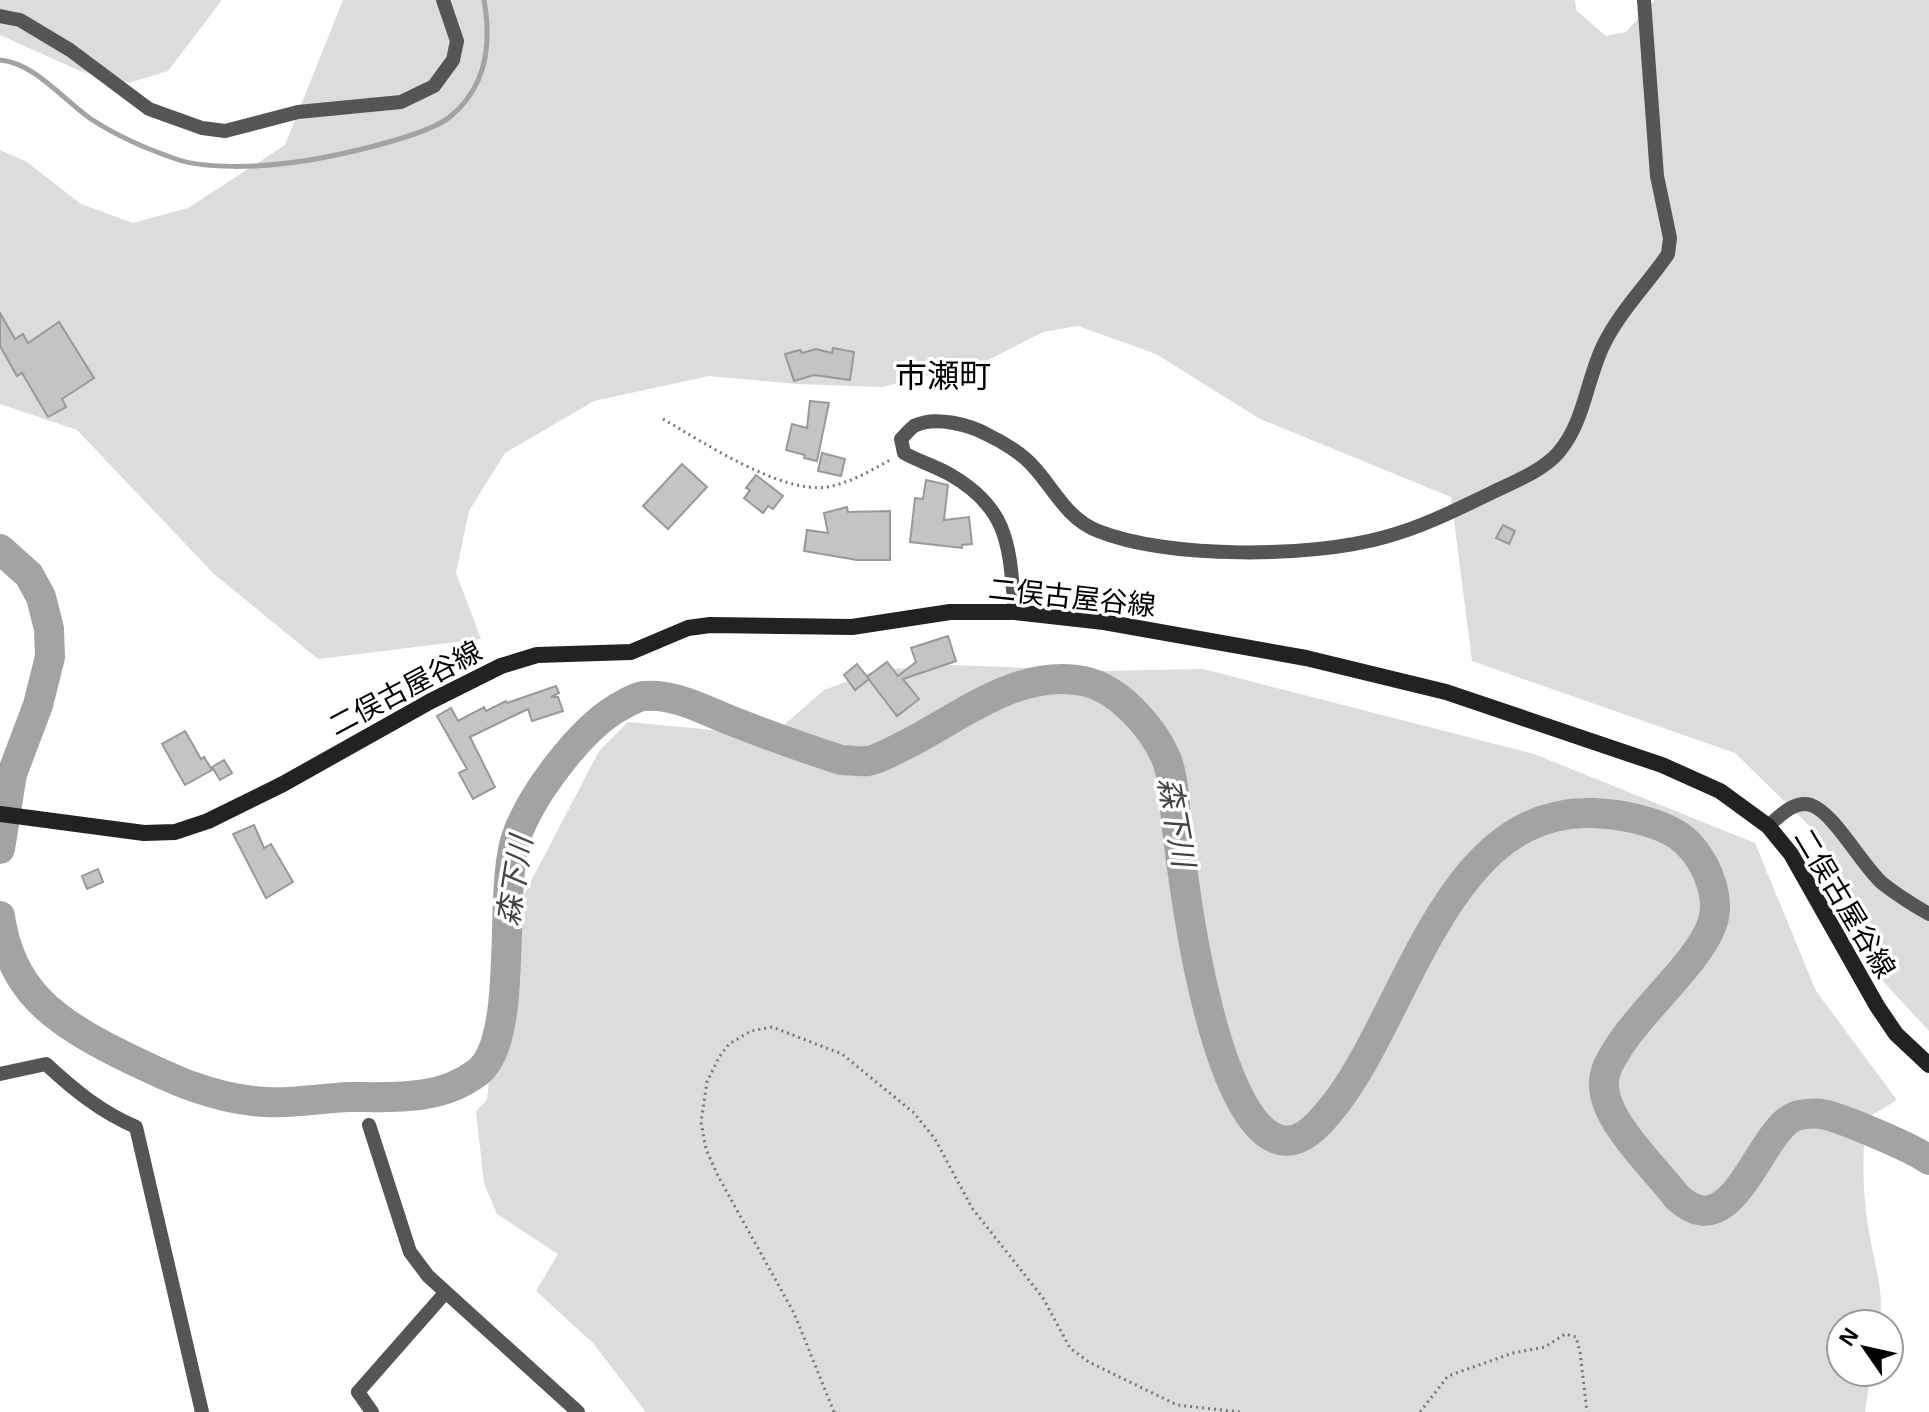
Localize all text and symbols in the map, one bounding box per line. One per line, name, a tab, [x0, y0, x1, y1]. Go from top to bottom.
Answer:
district label: 市瀬町	[895, 358, 991, 394]
street label: 二俣古屋谷線	[987, 573, 1157, 622]
street label: 二俣古屋谷線	[324, 635, 487, 742]
water label: 森下川	[1152, 775, 1201, 872]
street label: 二俣古屋谷線	[1788, 823, 1901, 983]
water label: 森下川	[491, 831, 538, 928]
north arrow	[1825, 1308, 1905, 1388]
text: N	[1834, 1324, 1864, 1351]

